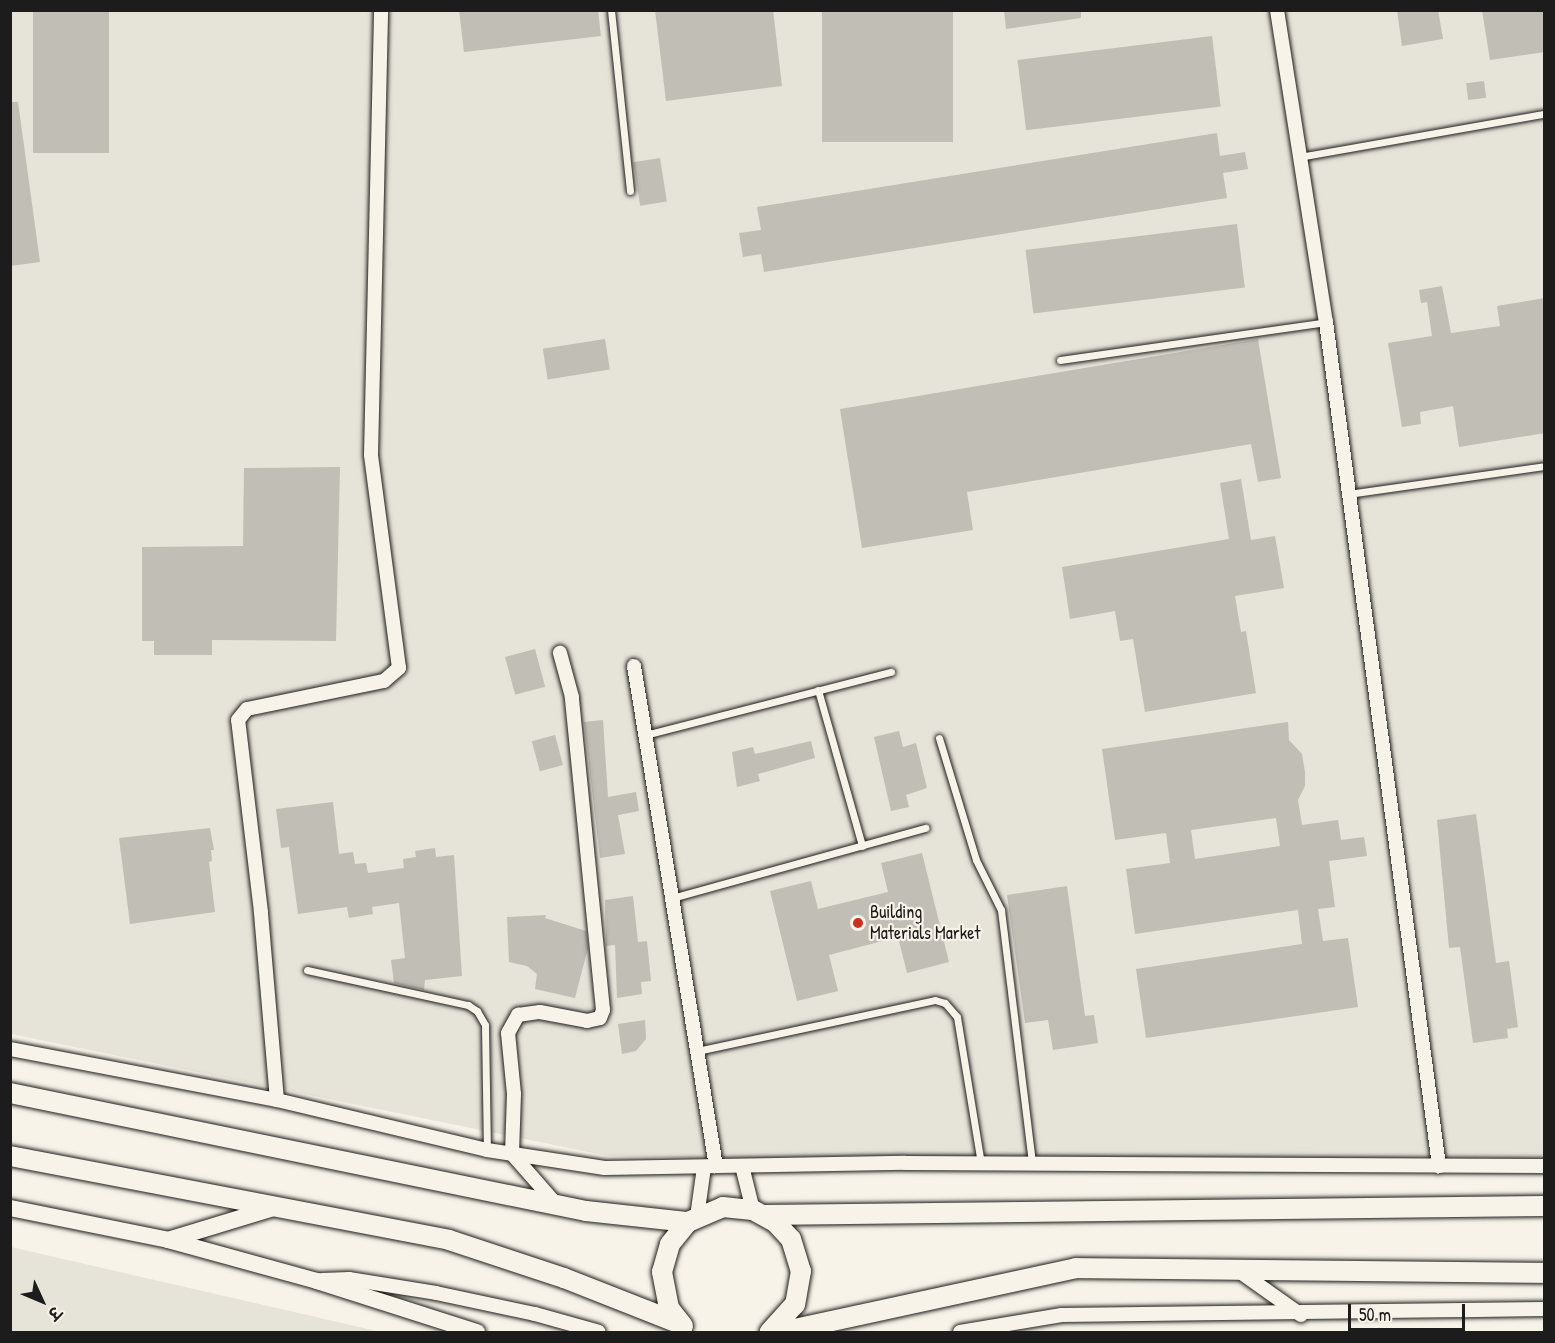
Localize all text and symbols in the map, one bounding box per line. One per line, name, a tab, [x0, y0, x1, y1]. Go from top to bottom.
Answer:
place label: Building Materials Market	[870, 902, 981, 944]
marker: Building Materials Market	[851, 916, 865, 930]
north arrow	[12, 1271, 72, 1331]
scale bar	[1351, 1292, 1468, 1330]
text: उ	[43, 1302, 67, 1325]
text: 50 m	[1359, 1302, 1391, 1327]

